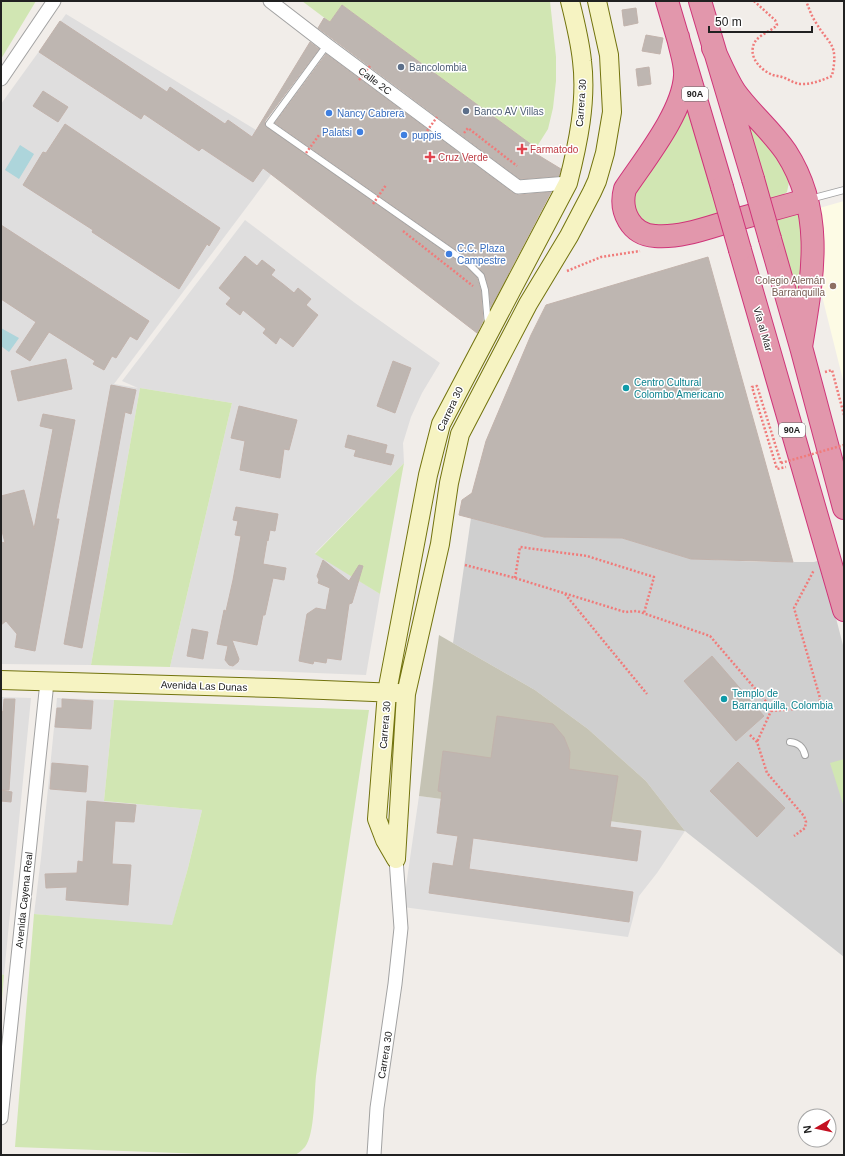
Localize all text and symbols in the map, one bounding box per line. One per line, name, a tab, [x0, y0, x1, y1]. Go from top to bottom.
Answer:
scale bar	[709, 8, 812, 34]
text: 50 m	[715, 15, 742, 29]
marker: Bancolombia	[396, 62, 406, 72]
place label: Bancolombia	[409, 62, 467, 73]
street label: Calle 2C	[356, 65, 394, 97]
street label: Carrera 30	[574, 78, 588, 127]
road number: 90A	[682, 87, 708, 101]
marker: Banco AV Villas	[461, 106, 471, 116]
place label: Banco AV Villas	[474, 106, 544, 117]
marker: Nancy Cabrera	[324, 108, 334, 118]
place label: Nancy Cabrera	[337, 108, 405, 119]
place label: Palatsi	[322, 127, 352, 138]
marker: Palatsi	[355, 127, 365, 137]
marker: puppis	[399, 130, 409, 140]
place label: puppis	[412, 130, 441, 141]
marker: Farmatodo	[517, 144, 527, 154]
place label: Farmatodo	[530, 144, 579, 155]
marker: Cruz Verde	[425, 152, 435, 162]
place label: Cruz Verde	[438, 152, 488, 163]
place label: C.C. Plaza Campestre	[457, 243, 506, 266]
marker: C.C. Plaza Campestre	[444, 249, 454, 259]
place label: Colegio Alemán Barranquilla	[755, 275, 825, 298]
marker: Colegio Alemán Barranquilla	[828, 281, 838, 291]
street label: Vía al Mar	[751, 306, 775, 353]
place label: Centro Cultural Colombo Americano	[634, 377, 724, 400]
marker: Centro Cultural Colombo Americano	[621, 383, 631, 393]
street label: Carrera 30	[435, 385, 465, 433]
road number: 90A	[779, 423, 805, 437]
street label: Avenida Las Dunas	[161, 679, 247, 693]
place label: Templo de Barranquilla, Colombia	[732, 688, 834, 711]
marker: Templo de Barranquilla, Colombia	[719, 694, 729, 704]
street label: Carrera 30	[377, 700, 393, 749]
street label: Avenida Cayena Real	[13, 851, 35, 949]
street label: Carrera 30	[376, 1030, 394, 1079]
north arrow	[797, 1108, 837, 1148]
text: N	[801, 1125, 814, 1134]

